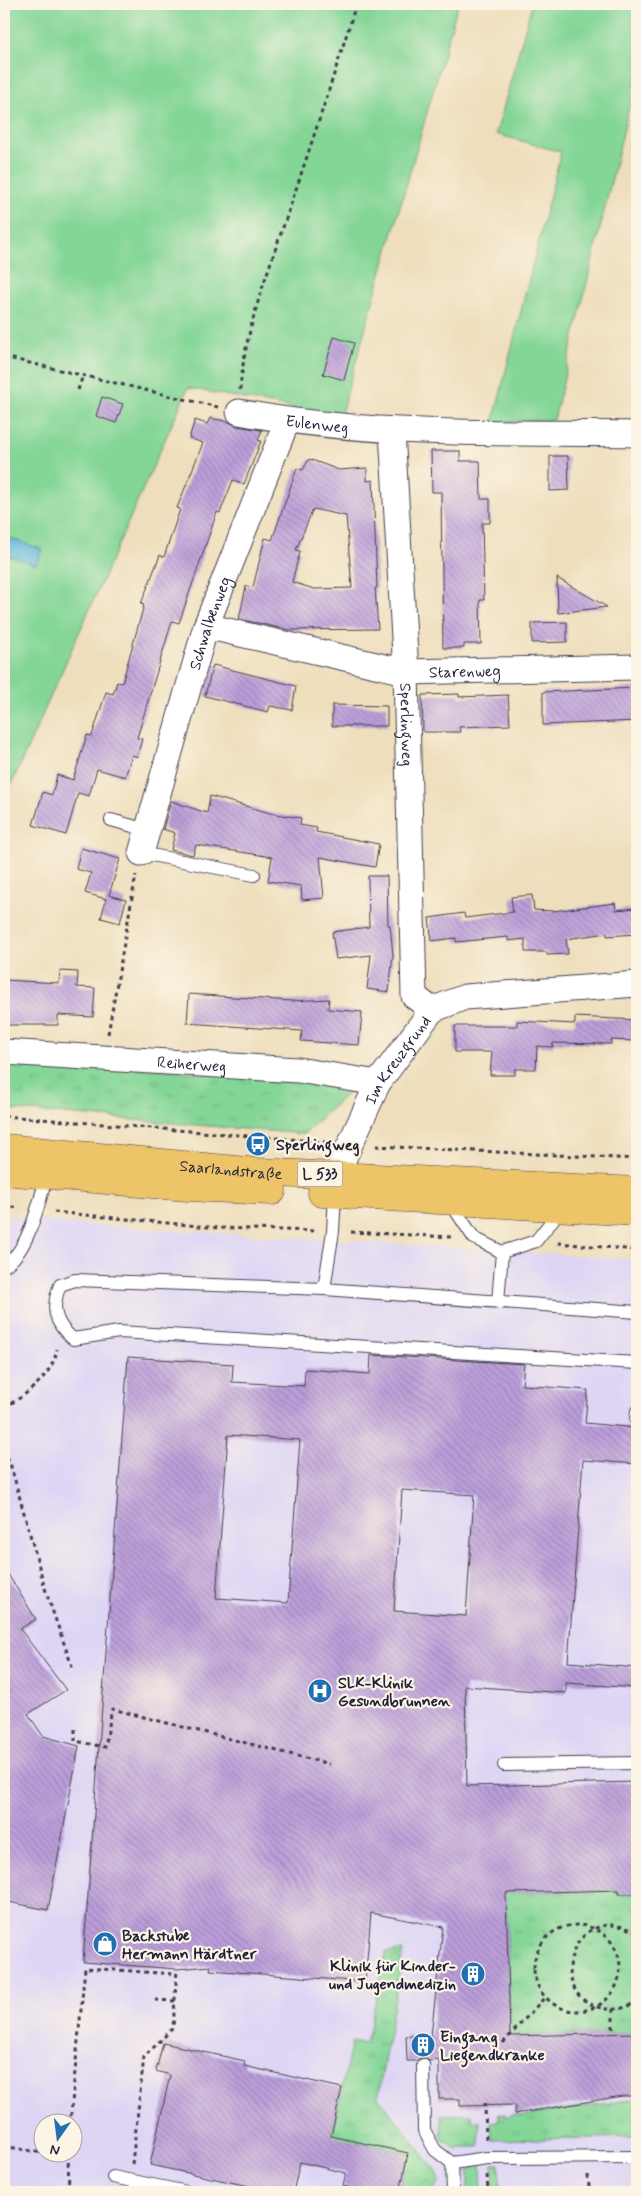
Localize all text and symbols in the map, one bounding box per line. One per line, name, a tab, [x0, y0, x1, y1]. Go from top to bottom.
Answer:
street label: Eulenweg	[284, 411, 349, 439]
street label: Schwalbenweg	[185, 574, 238, 673]
street label: Starenweg	[429, 661, 501, 684]
street label: Sperlingweg	[394, 683, 417, 767]
street label: Im Kreuzgrund	[361, 1012, 436, 1108]
street label: Reiherweg	[156, 1052, 227, 1078]
bus stop icon: Sperlingweg	[245, 1131, 271, 1157]
place label: Sperlingweg	[276, 1135, 360, 1158]
street label: Saarlandstraße	[179, 1156, 283, 1185]
road number: L 533	[298, 1162, 342, 1186]
place label: SLK-Klinik Gesundbrunnen	[338, 1673, 451, 1712]
hospital icon: SLK-Klinik Gesundbrunnen	[307, 1678, 333, 1704]
place label: Backstube Hermann Härdtner	[122, 1926, 257, 1965]
shop icon: Backstube Hermann Härdtner	[92, 1931, 118, 1957]
place label: Klinik für Kinder- und Jugendmedizin	[329, 1956, 456, 1996]
building icon: Klinik für Kinder- und Jugendmedizin	[460, 1961, 486, 1987]
place label: Eingang Liegendkranke	[440, 2027, 545, 2068]
building icon: Eingang Liegendkranke	[410, 2032, 436, 2058]
north arrow	[32, 2114, 82, 2164]
text: N	[48, 2140, 62, 2160]

